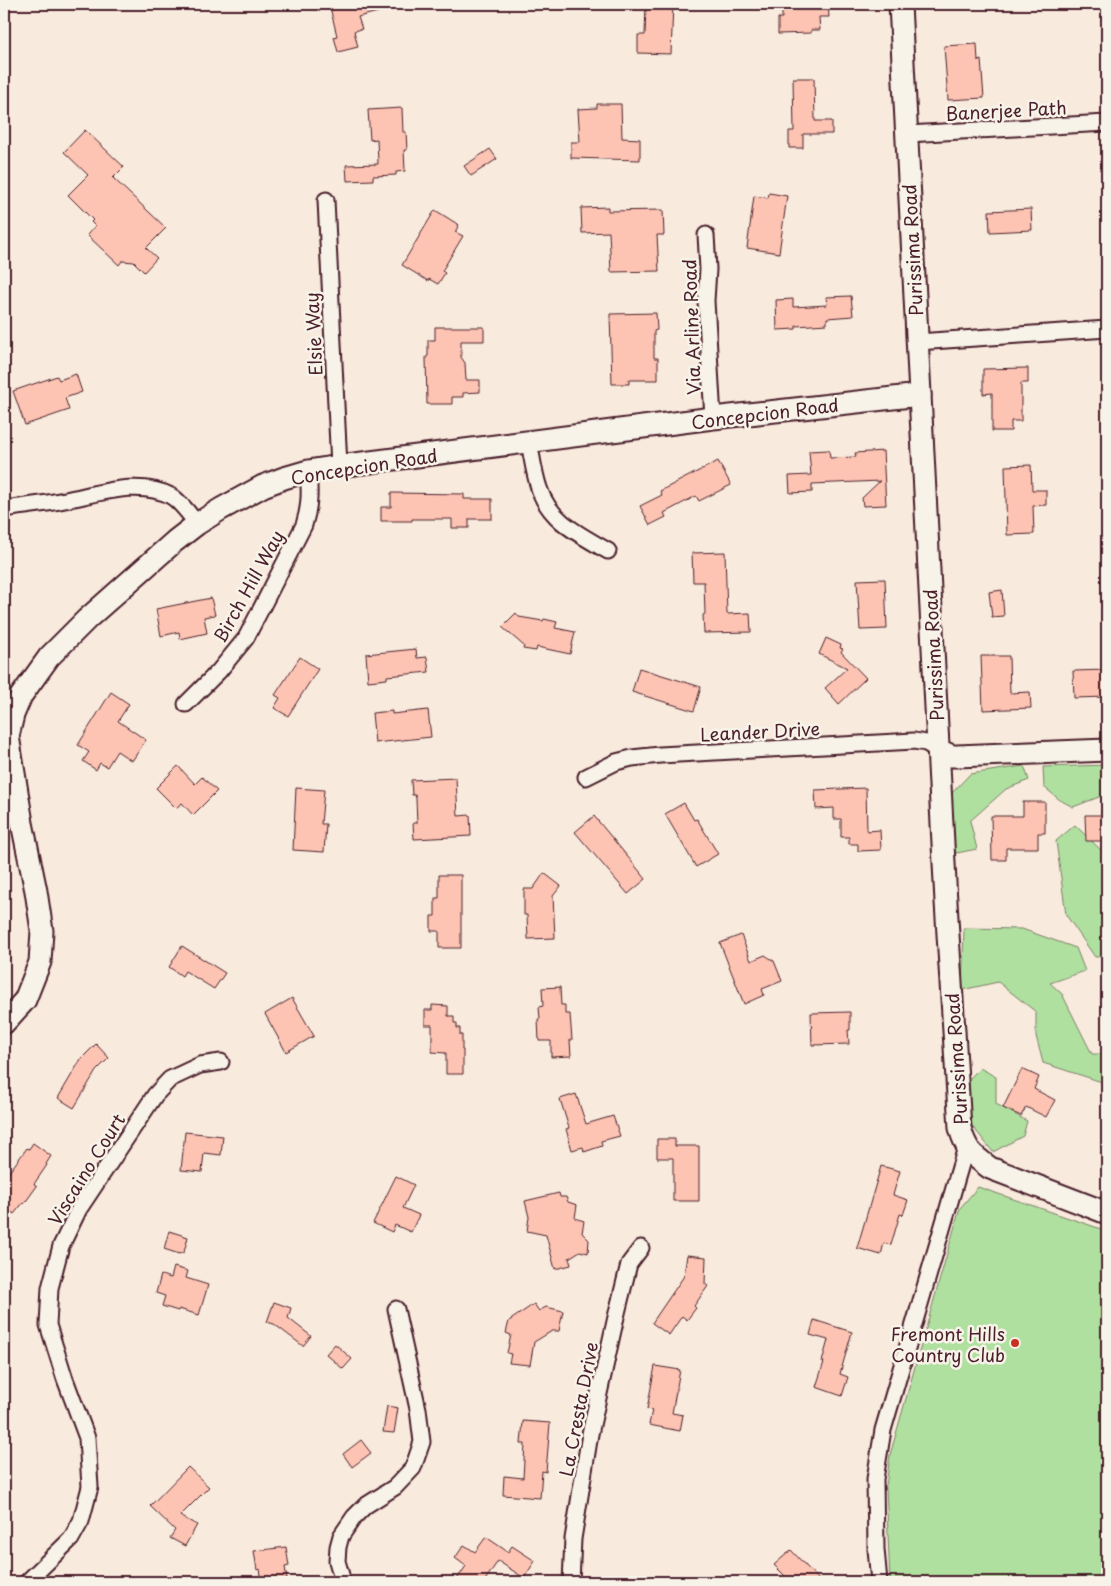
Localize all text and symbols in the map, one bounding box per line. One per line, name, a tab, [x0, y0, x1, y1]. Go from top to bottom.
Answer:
street label: Banerjee Path	[945, 93, 1067, 127]
street label: Purissima Road	[895, 183, 929, 317]
street label: Via Arline Road	[675, 259, 707, 395]
street label: Elsie Way	[297, 292, 329, 376]
street label: Concepcion Road	[690, 391, 840, 435]
street label: Concepcion Road	[289, 441, 439, 491]
street label: Birch Hill Way	[206, 525, 290, 647]
street label: Purissima Road	[916, 588, 950, 722]
street label: Leander Drive	[699, 714, 821, 748]
street label: Purissima Road	[938, 992, 974, 1126]
street label: Viscaino Court	[41, 1108, 131, 1230]
place label: Fremont Hills Country Club	[891, 1320, 1005, 1368]
marker: Fremont Hills Country Club	[1009, 1337, 1021, 1349]
street label: La Cresta Drive	[552, 1339, 604, 1479]

